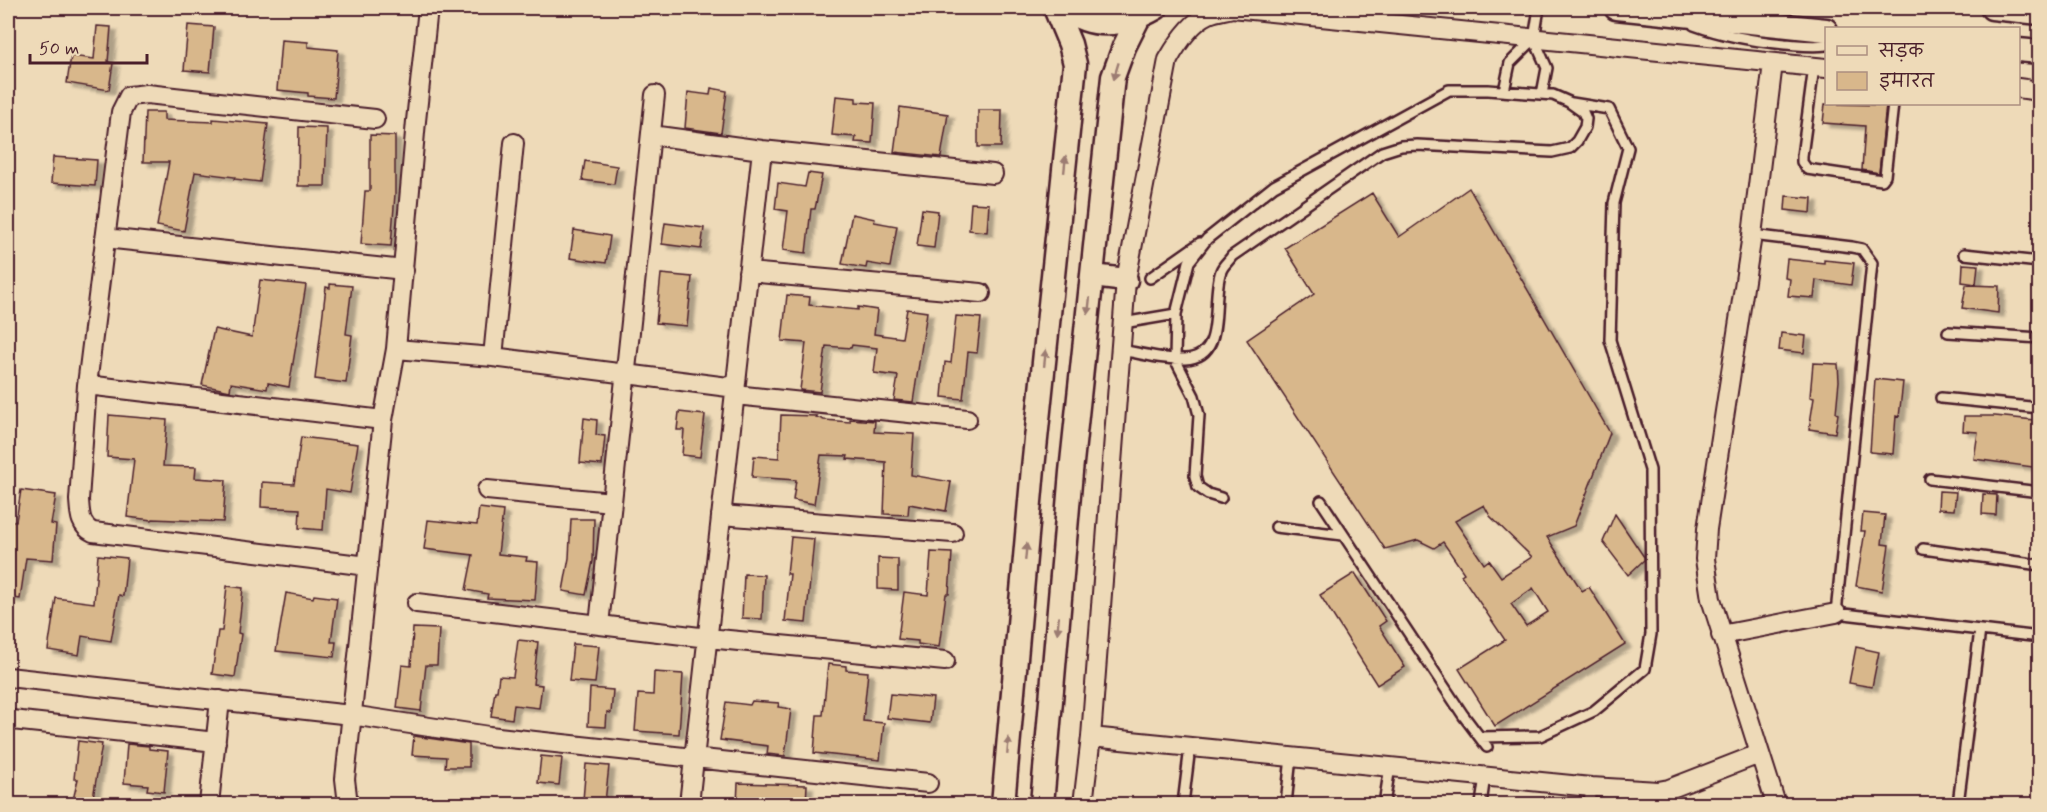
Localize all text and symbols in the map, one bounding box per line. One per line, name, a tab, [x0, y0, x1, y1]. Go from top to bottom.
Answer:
scale bar	[30, 27, 147, 65]
legend	[1825, 27, 2020, 105]
text: 50 m	[39, 37, 79, 61]
text: सड़क	[1878, 40, 1924, 64]
one-way arrow	[1111, 62, 1120, 80]
text: इमारत	[1879, 70, 1935, 94]
one-way arrow	[1060, 154, 1070, 173]
one-way arrow	[1084, 297, 1094, 316]
one-way arrow	[1040, 348, 1050, 367]
one-way arrow	[1021, 543, 1031, 562]
one-way arrow	[1053, 616, 1063, 635]
one-way arrow	[1003, 737, 1013, 756]

